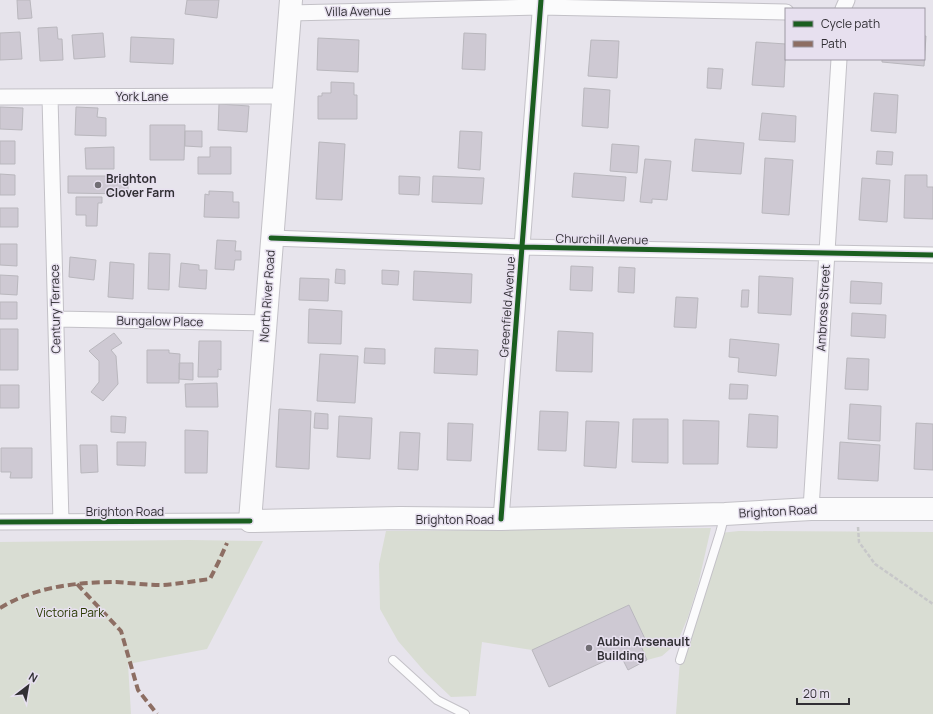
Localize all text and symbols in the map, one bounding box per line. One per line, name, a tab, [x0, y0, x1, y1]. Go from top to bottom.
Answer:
street label: Villa Avenue	[325, 2, 391, 20]
legend	[785, 8, 925, 60]
text: Cycle path	[821, 15, 880, 32]
text: Path	[821, 35, 847, 52]
street label: York Lane	[116, 88, 168, 105]
place label: Brighton Clover Farm	[106, 170, 175, 201]
marker: Brighton Clover Farm	[93, 180, 103, 190]
street label: Churchill Avenue	[555, 230, 649, 248]
street label: North River Road	[255, 249, 279, 343]
street label: Greenfield Avenue	[495, 256, 519, 358]
street label: Century Terrace	[46, 264, 64, 354]
street label: Ambrose Street	[812, 264, 834, 352]
street label: Bungalow Place	[116, 312, 204, 330]
street label: Brighton Road	[738, 500, 818, 522]
street label: Brighton Road	[86, 503, 164, 520]
street label: Brighton Road	[416, 511, 494, 528]
park label: Victoria Park	[36, 604, 105, 621]
place label: Aubin Arsenault Building	[597, 633, 690, 664]
marker: Aubin Arsenault Building	[584, 643, 594, 653]
north arrow	[8, 666, 48, 706]
text: N	[26, 669, 41, 686]
scale bar	[797, 680, 849, 706]
text: 20 m	[803, 685, 830, 702]

